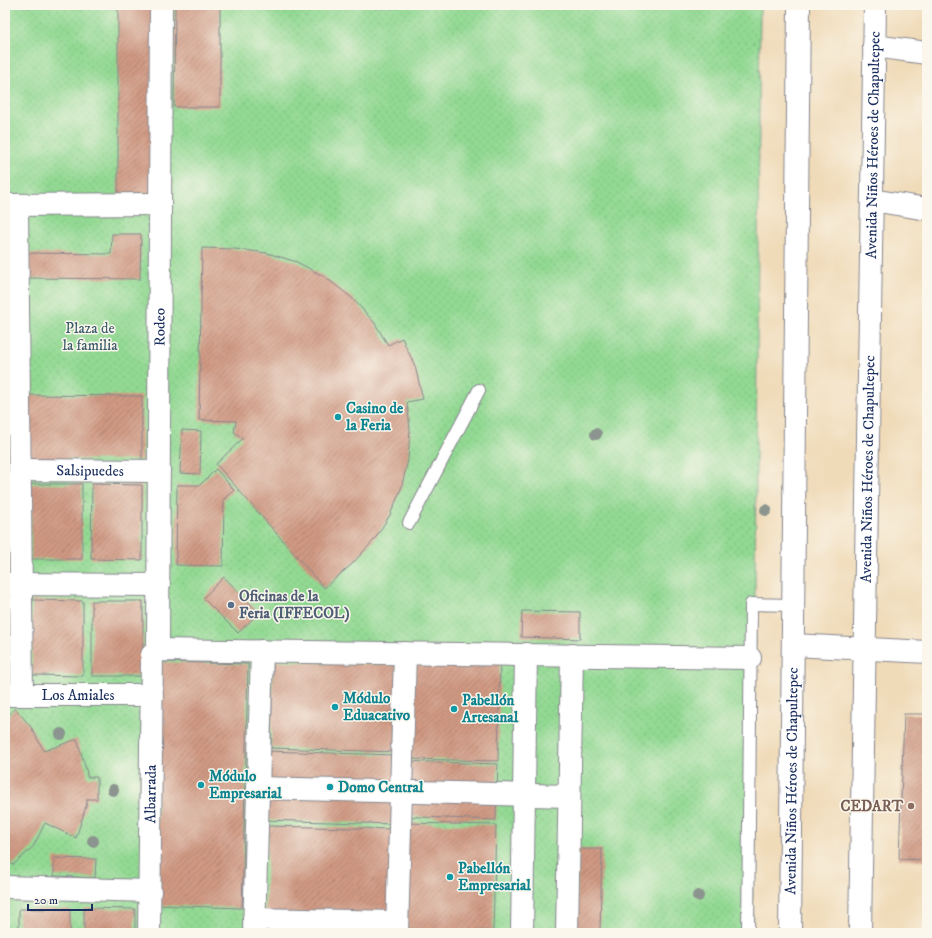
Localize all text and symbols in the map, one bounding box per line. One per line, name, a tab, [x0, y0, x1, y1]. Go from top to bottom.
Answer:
street label: Avenida Niños Héroes de Chapultepec	[862, 31, 885, 259]
street label: Rodeo	[150, 308, 170, 346]
park label: Plaza de la familia	[62, 319, 118, 355]
street label: Avenida Niños Héroes de Chapultepec	[857, 355, 879, 583]
place label: Casino de la Feria	[345, 399, 404, 435]
marker: Casino de la Feria	[333, 412, 343, 422]
street label: Salsipuedes	[56, 461, 124, 481]
place label: Oficinas de la Feria (IFFECOL)	[239, 587, 350, 623]
marker: Oficinas de la Feria (IFFECOL)	[226, 600, 236, 610]
street label: Avenida Niños Héroes de Chapultepec	[781, 667, 803, 895]
street label: Los Amiales	[41, 686, 115, 705]
place label: Módulo Eduacativo	[343, 689, 411, 725]
place label: Pabellón Artesanal	[461, 691, 519, 727]
marker: Módulo Eduacativo	[330, 702, 340, 712]
marker: Pabellón Artesanal	[449, 704, 459, 714]
street label: Albarrada	[141, 764, 161, 824]
place label: Módulo Empresarial	[209, 767, 282, 803]
place label: Domo Central	[338, 778, 424, 797]
marker: Módulo Empresarial	[196, 780, 206, 790]
marker: Domo Central	[325, 782, 335, 792]
place label: CEDART	[841, 797, 904, 816]
marker: CEDART	[906, 801, 916, 811]
place label: Pabellón Empresarial	[458, 859, 531, 895]
marker: Pabellón Empresarial	[445, 872, 455, 882]
scale bar	[28, 886, 92, 912]
text: 20 m	[34, 893, 58, 908]

